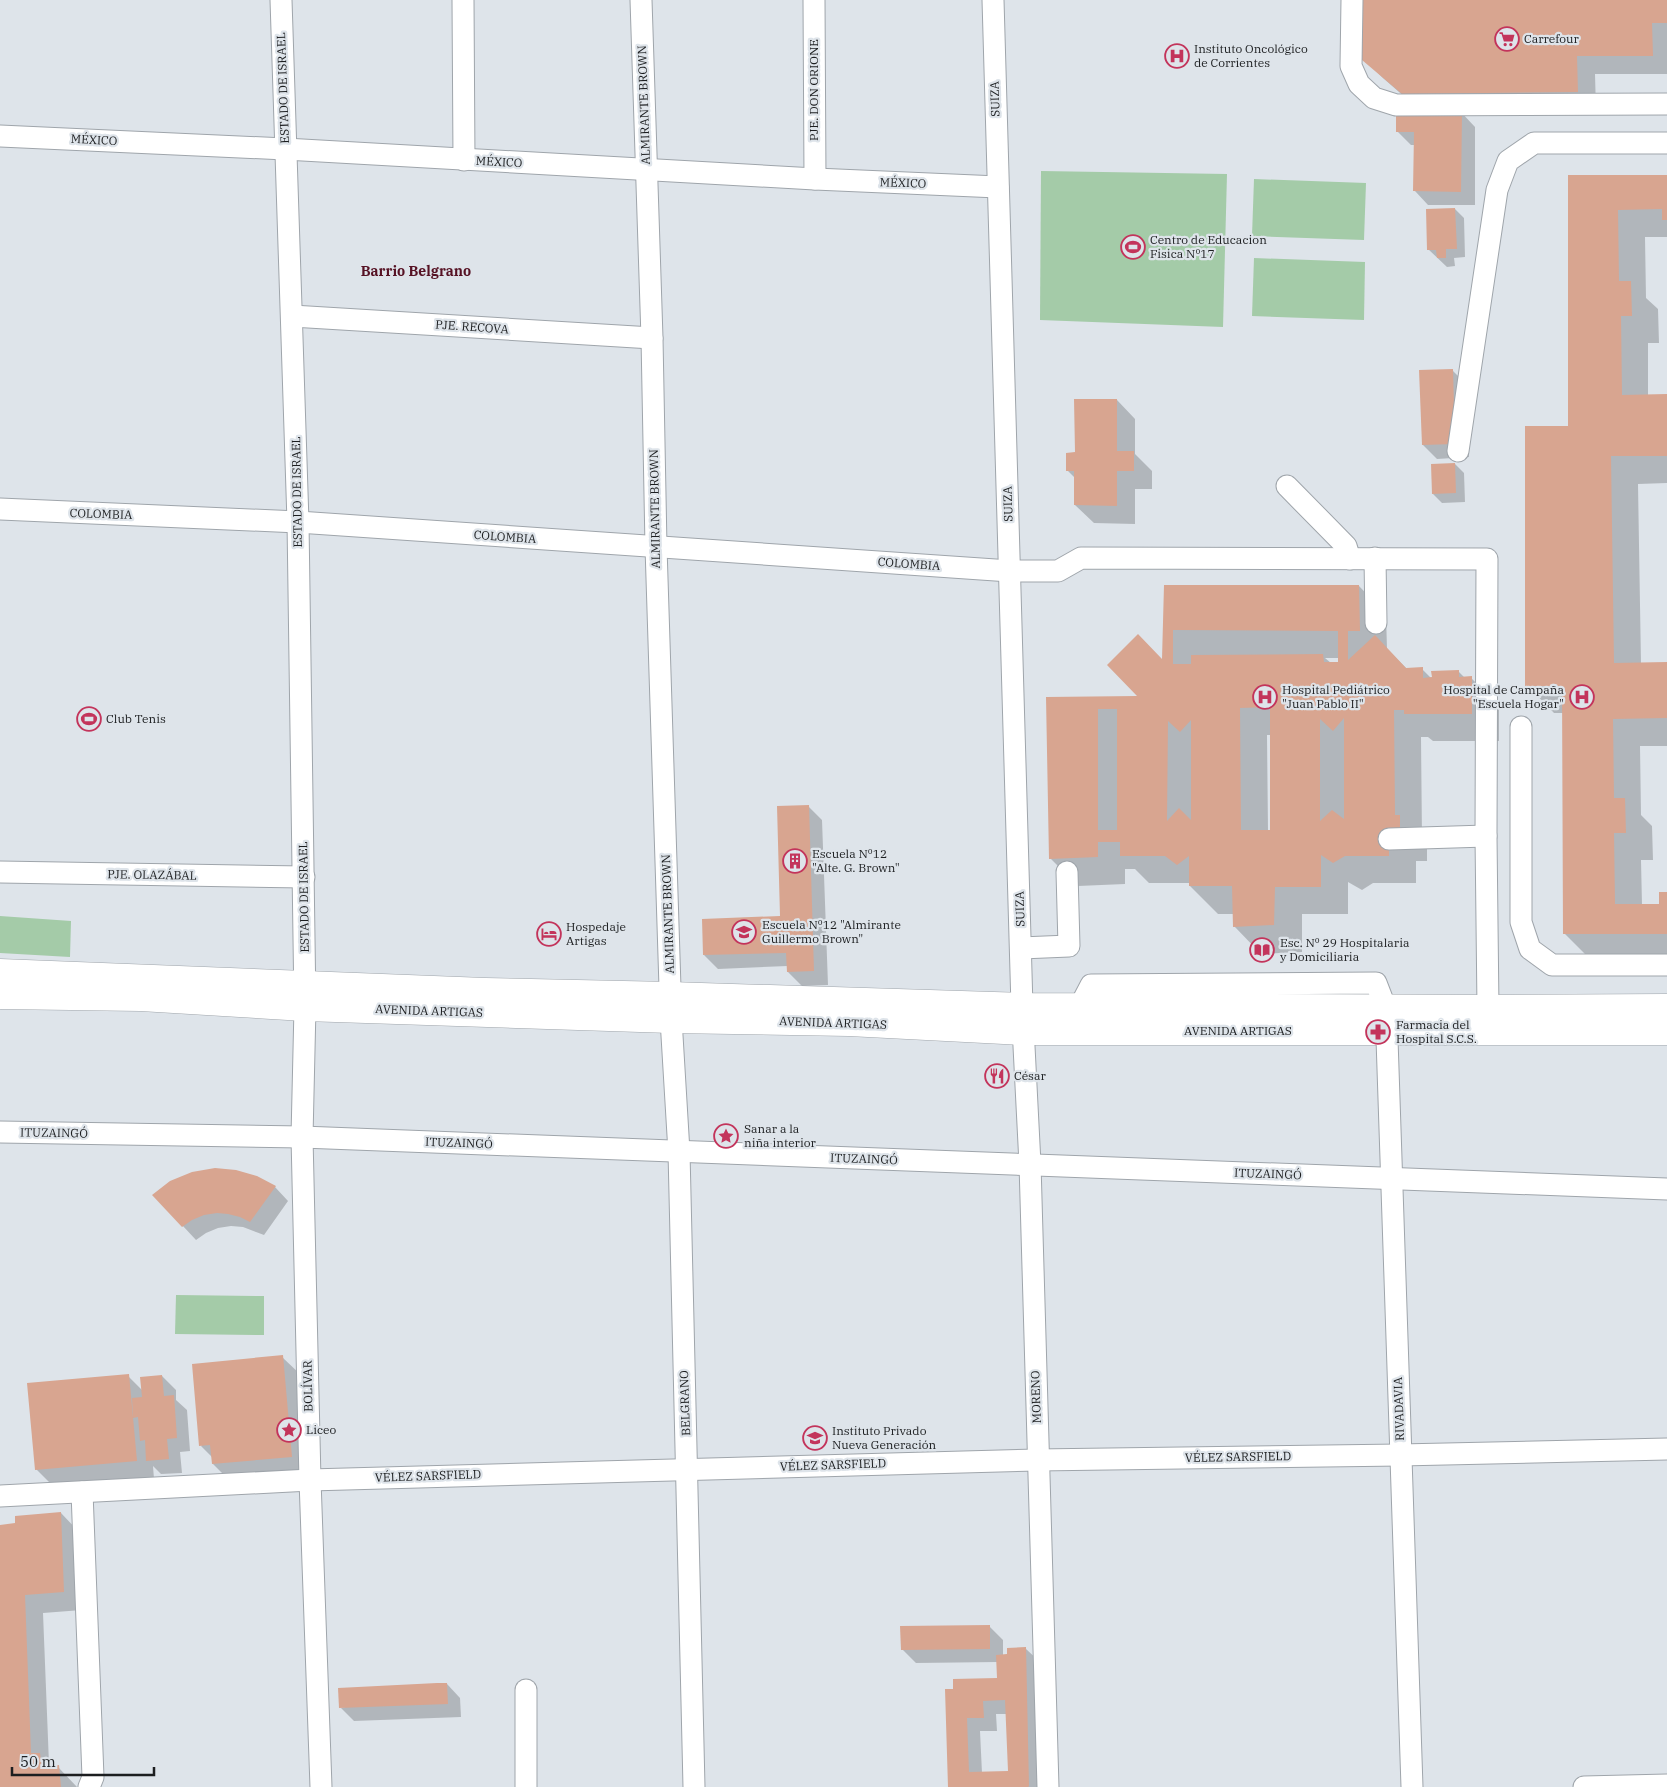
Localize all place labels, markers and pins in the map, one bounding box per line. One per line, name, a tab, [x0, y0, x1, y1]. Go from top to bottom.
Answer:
supermarket icon: Carrefour	[1494, 26, 1520, 52]
place label: Carrefour	[1524, 31, 1580, 46]
place label: Instituto Oncológico de Corrientes	[1194, 41, 1308, 70]
hospital icon: Instituto Oncológico de Corrientes	[1164, 43, 1190, 69]
place label: Centro de Educacion Fisica Nº17	[1150, 232, 1267, 261]
sports icon: Centro de Educacion Fisica Nº17	[1120, 234, 1146, 260]
place label: Hospital Pediátrico "Juan Pablo II"	[1282, 682, 1390, 711]
place label: Hospital de Campaña "Escuela Hogar"	[1443, 682, 1564, 711]
hospital icon: Hospital Pediátrico "Juan Pablo II"	[1252, 684, 1278, 710]
hospital icon: Hospital de Campaña "Escuela Hogar"	[1569, 684, 1595, 710]
sports icon: Club Tenis	[76, 706, 102, 732]
place label: Club Tenis	[106, 711, 166, 726]
place label: Escuela Nº12 "Alte. G. Brown"	[812, 846, 900, 875]
building icon: Escuela Nº12 "Alte. G. Brown"	[782, 848, 808, 874]
place label: Escuela Nº12 "Almirante Guillermo Brown"	[762, 917, 901, 946]
place label: Hospedaje Artigas	[566, 919, 626, 948]
school or university icon: Escuela Nº12 "Almirante Guillermo Brown"	[731, 919, 757, 945]
hotel icon: Hospedaje Artigas	[536, 921, 562, 947]
place label: Esc. Nº 29 Hospitalaria y Domiciliaria	[1280, 935, 1410, 964]
library icon: Esc. Nº 29 Hospitalaria y Domiciliaria	[1249, 937, 1275, 963]
place label: Farmacia del Hospital S.C.S.	[1396, 1017, 1477, 1046]
pharmacy icon: Farmacia del Hospital S.C.S.	[1365, 1019, 1391, 1045]
restaurant icon: César	[984, 1063, 1010, 1089]
place label: César	[1014, 1068, 1047, 1083]
place label: Sanar a la niña interior	[744, 1121, 816, 1150]
place icon: Sanar a la niña interior	[713, 1123, 739, 1149]
place icon: Liceo	[276, 1417, 302, 1443]
place label: Liceo	[306, 1422, 336, 1437]
place label: Instituto Privado Nueva Generación	[832, 1423, 937, 1452]
school or university icon: Instituto Privado Nueva Generación	[802, 1425, 828, 1451]

